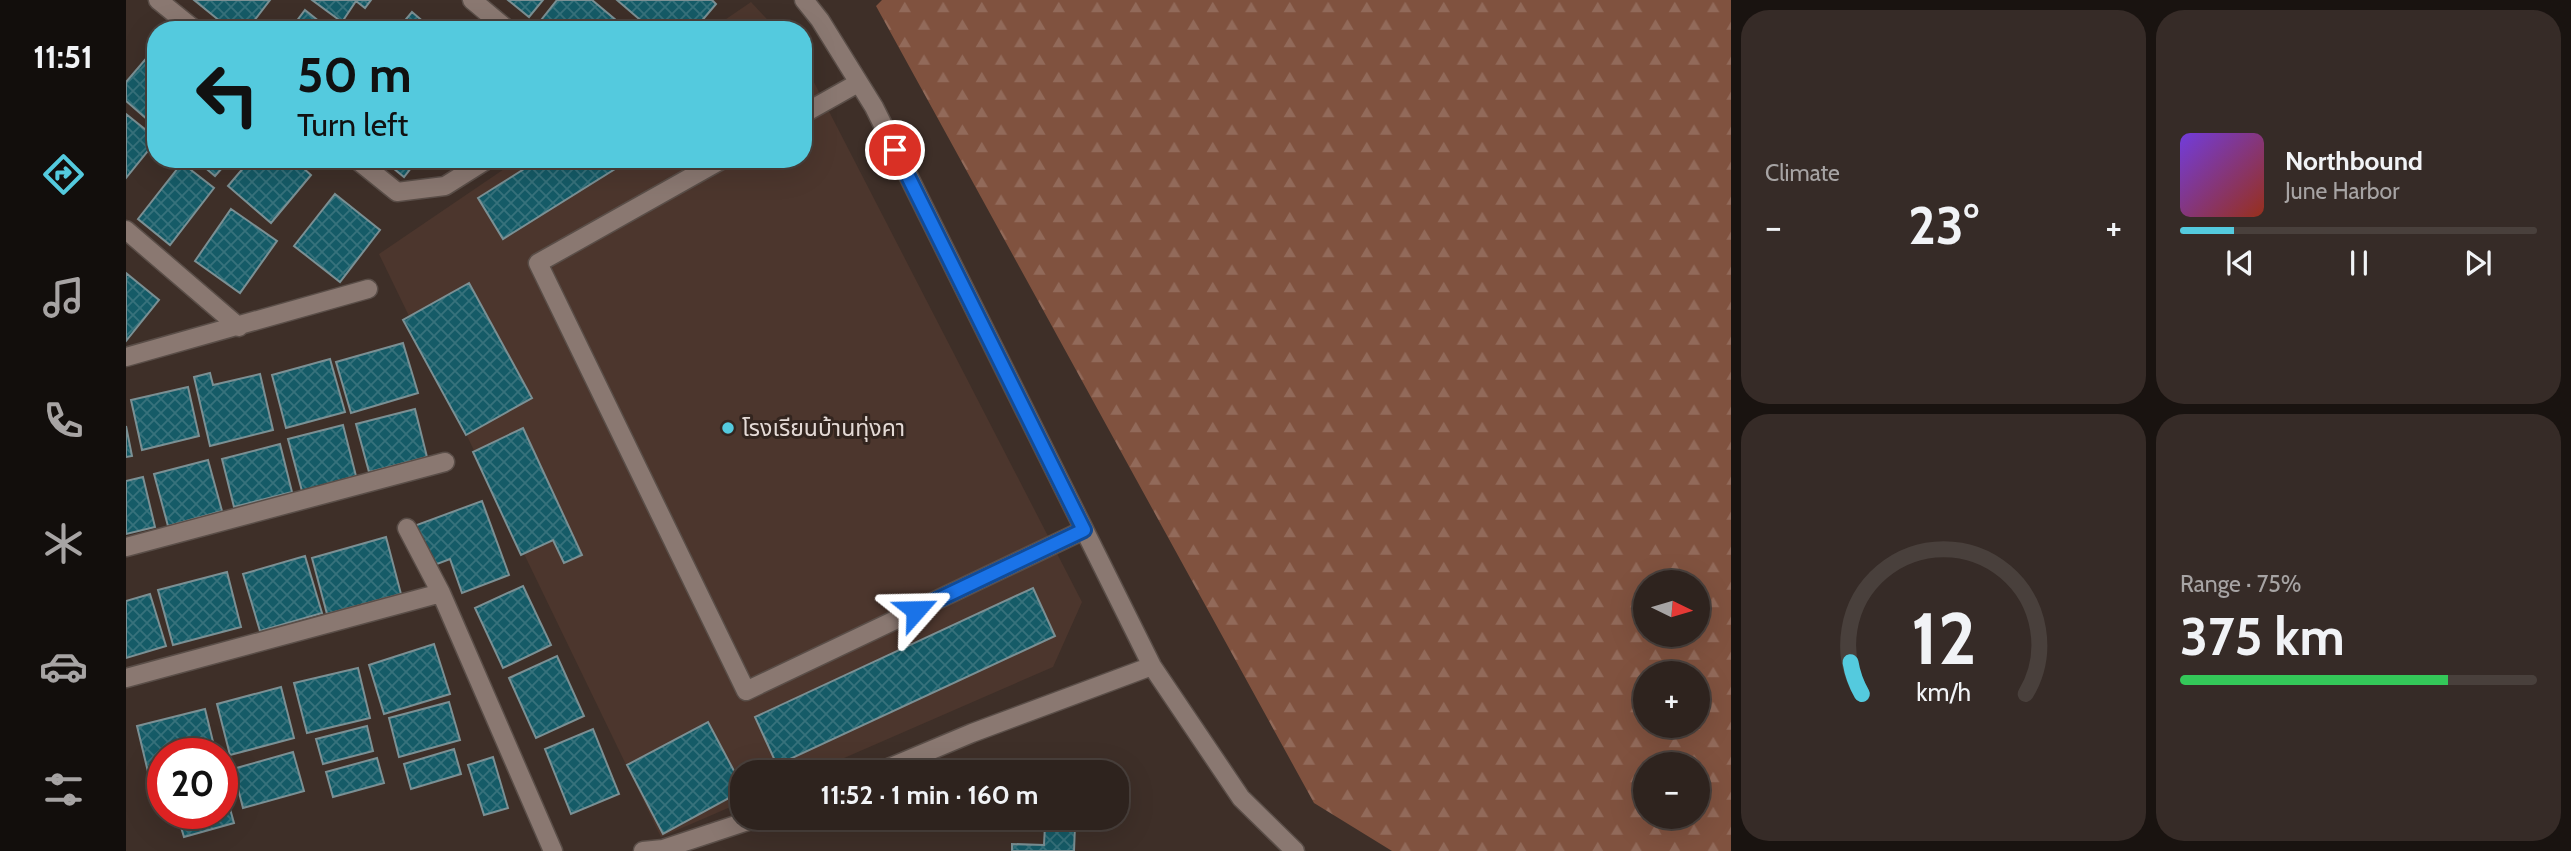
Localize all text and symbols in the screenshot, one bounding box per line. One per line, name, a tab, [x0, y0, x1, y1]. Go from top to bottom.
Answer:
text: 11:51	[33, 37, 93, 76]
text: 50 m	[297, 45, 412, 104]
icon: left	[182, 49, 273, 140]
text: Turn left	[297, 105, 408, 144]
pin	[865, 120, 925, 180]
icon: arrive	[876, 131, 914, 169]
text: Northbound	[2285, 145, 2423, 177]
icon: directions	[39, 150, 88, 199]
text: Climate	[1765, 159, 1840, 187]
text: June Harbor	[2285, 177, 2399, 205]
text: 23°	[1908, 194, 1979, 257]
text: −	[1765, 203, 1782, 250]
text: +	[2105, 203, 2122, 250]
icon: previous	[2221, 244, 2259, 282]
icon: pause	[2340, 244, 2378, 282]
icon: next	[2459, 244, 2497, 282]
icon: music	[39, 273, 88, 322]
icon: phone	[39, 396, 88, 445]
place label: โรงเรียนบ้านทุ่งคา	[742, 414, 905, 442]
marker: โรงเรียนบ้านทุ่งคา	[720, 420, 736, 436]
icon: climate	[39, 519, 88, 568]
north arrow	[1633, 570, 1710, 648]
map controls	[1633, 570, 1710, 829]
text: Range · 75%	[2180, 570, 2301, 598]
position arrow	[879, 573, 953, 647]
text: 12	[1911, 594, 1976, 682]
text: 375 km	[2180, 605, 2345, 668]
icon: car	[39, 642, 88, 691]
button: +	[1633, 661, 1710, 738]
text: km/h	[1916, 676, 1971, 706]
speed limit sign: 20	[147, 738, 238, 829]
button: −	[1633, 752, 1710, 829]
icon: filters	[39, 765, 88, 814]
text: 11:52 · 1 min · 160 m	[821, 779, 1038, 811]

